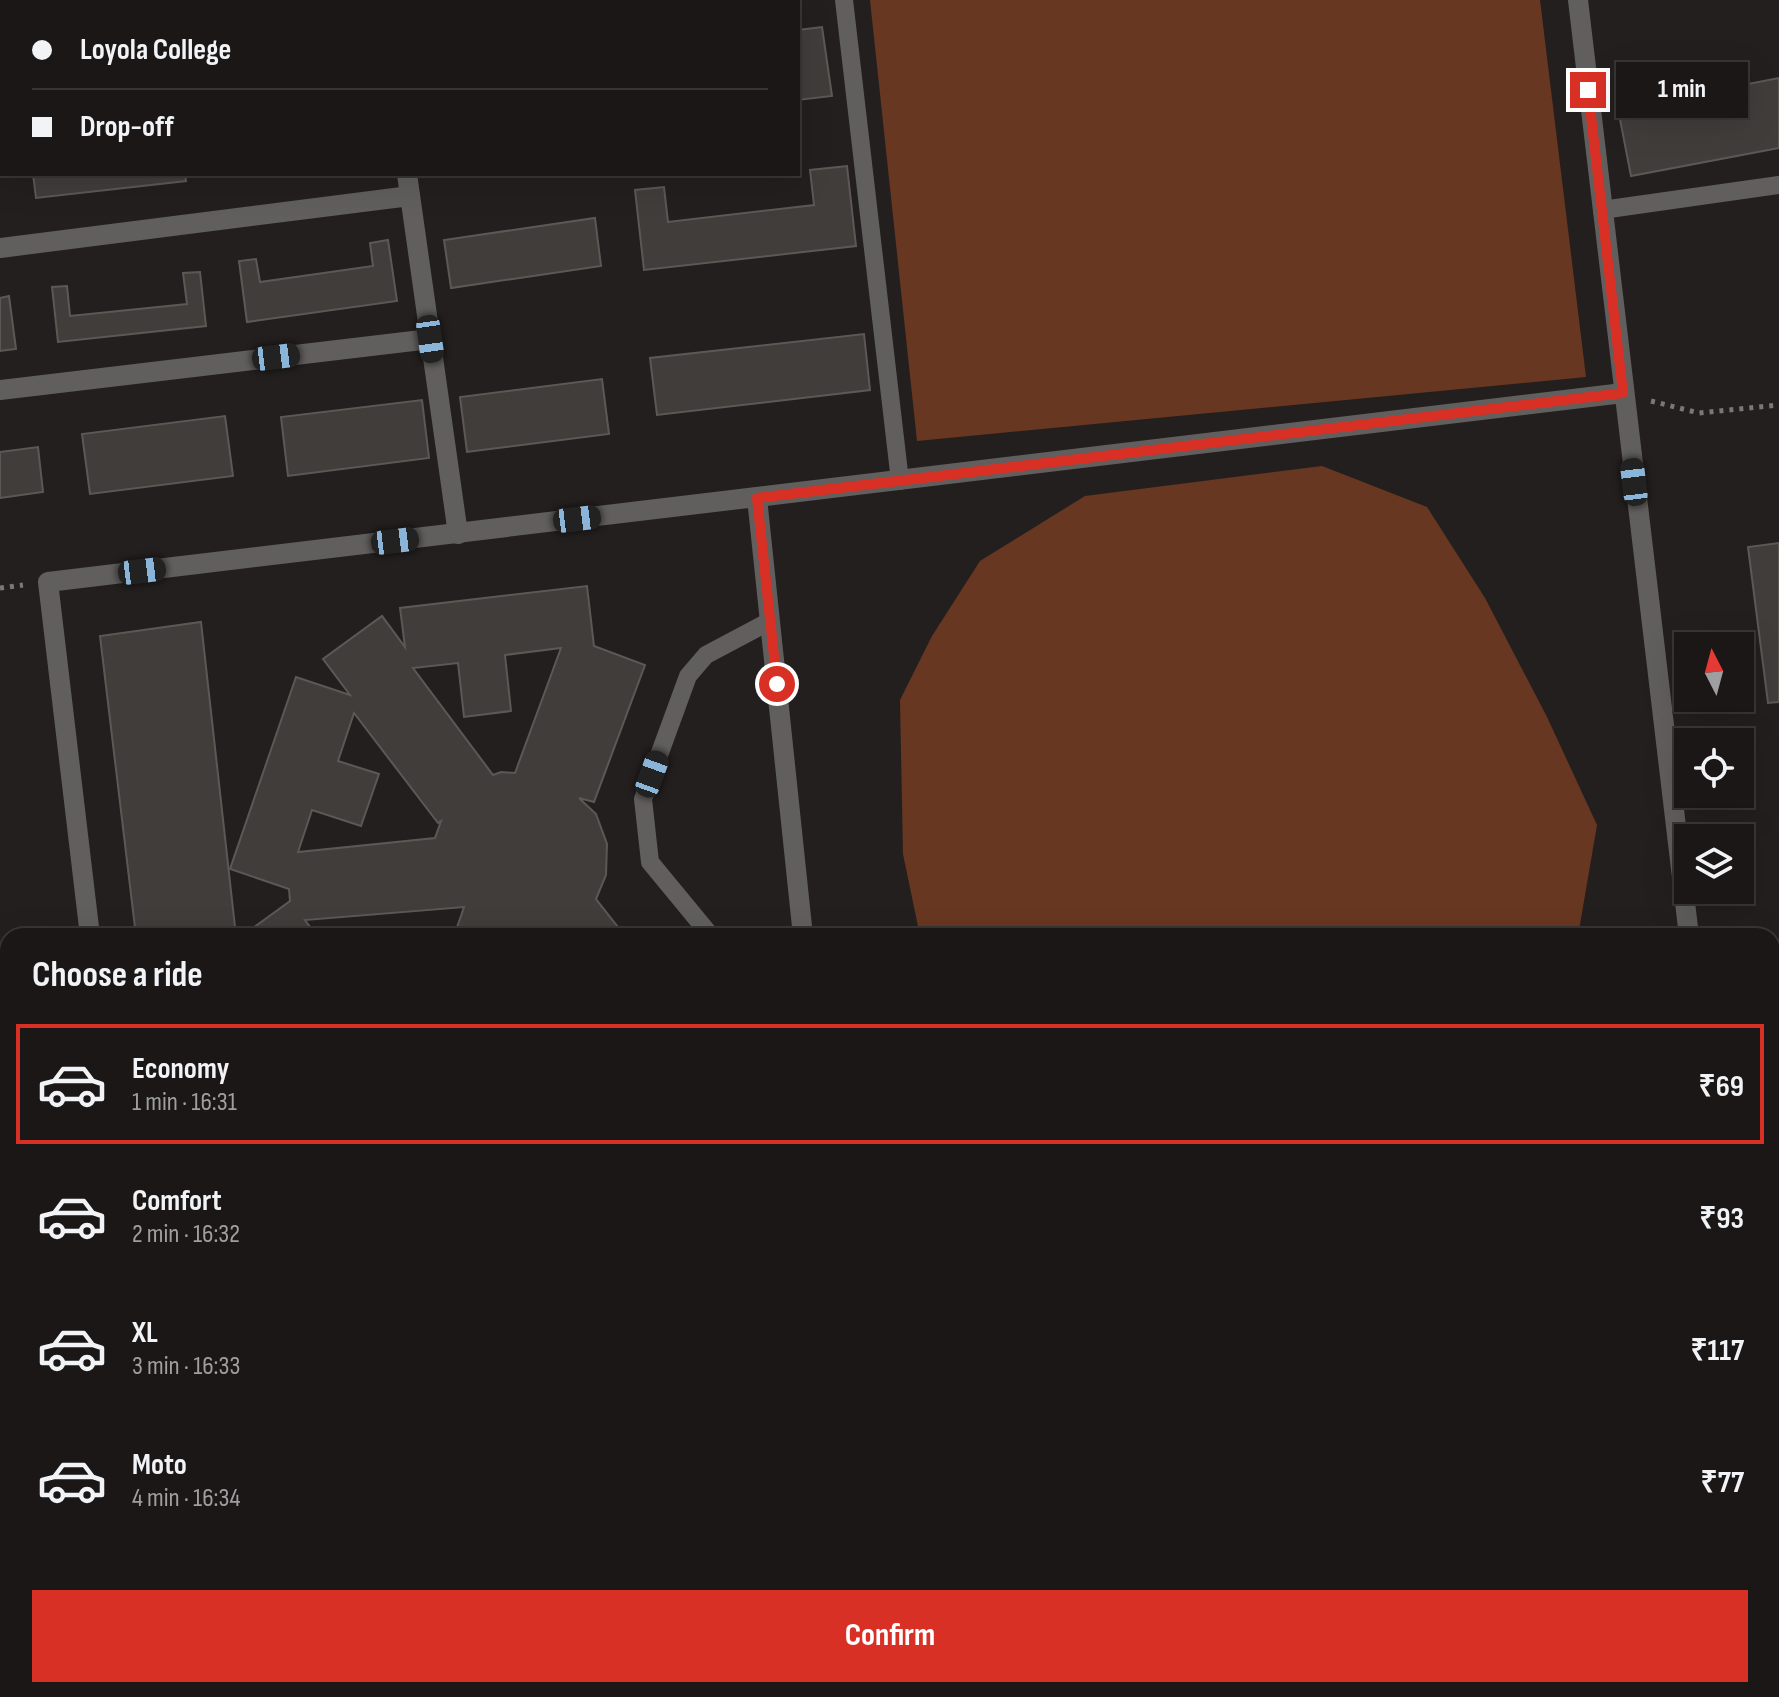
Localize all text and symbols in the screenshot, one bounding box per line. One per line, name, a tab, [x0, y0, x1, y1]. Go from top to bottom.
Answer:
text: Loyola College	[80, 32, 231, 68]
callout: 1 min	[1616, 62, 1748, 118]
route end	[1570, 72, 1606, 108]
text: 1 min	[1658, 74, 1706, 105]
text: Drop-off	[80, 109, 174, 145]
car	[415, 314, 445, 364]
car	[251, 342, 301, 372]
car	[1619, 457, 1649, 507]
car	[552, 504, 602, 534]
car	[370, 526, 420, 556]
car	[117, 556, 167, 586]
north arrow	[1674, 632, 1754, 712]
map controls	[1674, 632, 1754, 904]
route start	[759, 666, 795, 702]
button: locate	[1674, 728, 1754, 808]
car	[633, 747, 671, 801]
button: layers	[1674, 824, 1754, 904]
text: Choose a ride	[32, 954, 203, 997]
icon: car	[36, 1048, 108, 1120]
text: Economy	[132, 1051, 229, 1087]
text: ₹69	[1699, 1069, 1744, 1105]
text: 1 min · 16:31	[132, 1087, 237, 1118]
icon: car	[36, 1180, 108, 1252]
text: Comfort	[132, 1183, 222, 1219]
text: ₹93	[1699, 1201, 1744, 1237]
text: 2 min · 16:32	[132, 1219, 240, 1250]
icon: car	[36, 1312, 108, 1384]
text: XL	[132, 1315, 158, 1351]
text: ₹117	[1690, 1333, 1744, 1369]
text: 3 min · 16:33	[132, 1351, 240, 1382]
icon: car	[36, 1444, 108, 1516]
text: Moto	[132, 1447, 187, 1483]
text: ₹77	[1701, 1465, 1744, 1501]
text: 4 min · 16:34	[132, 1483, 240, 1514]
button: Confirm	[32, 1590, 1748, 1682]

